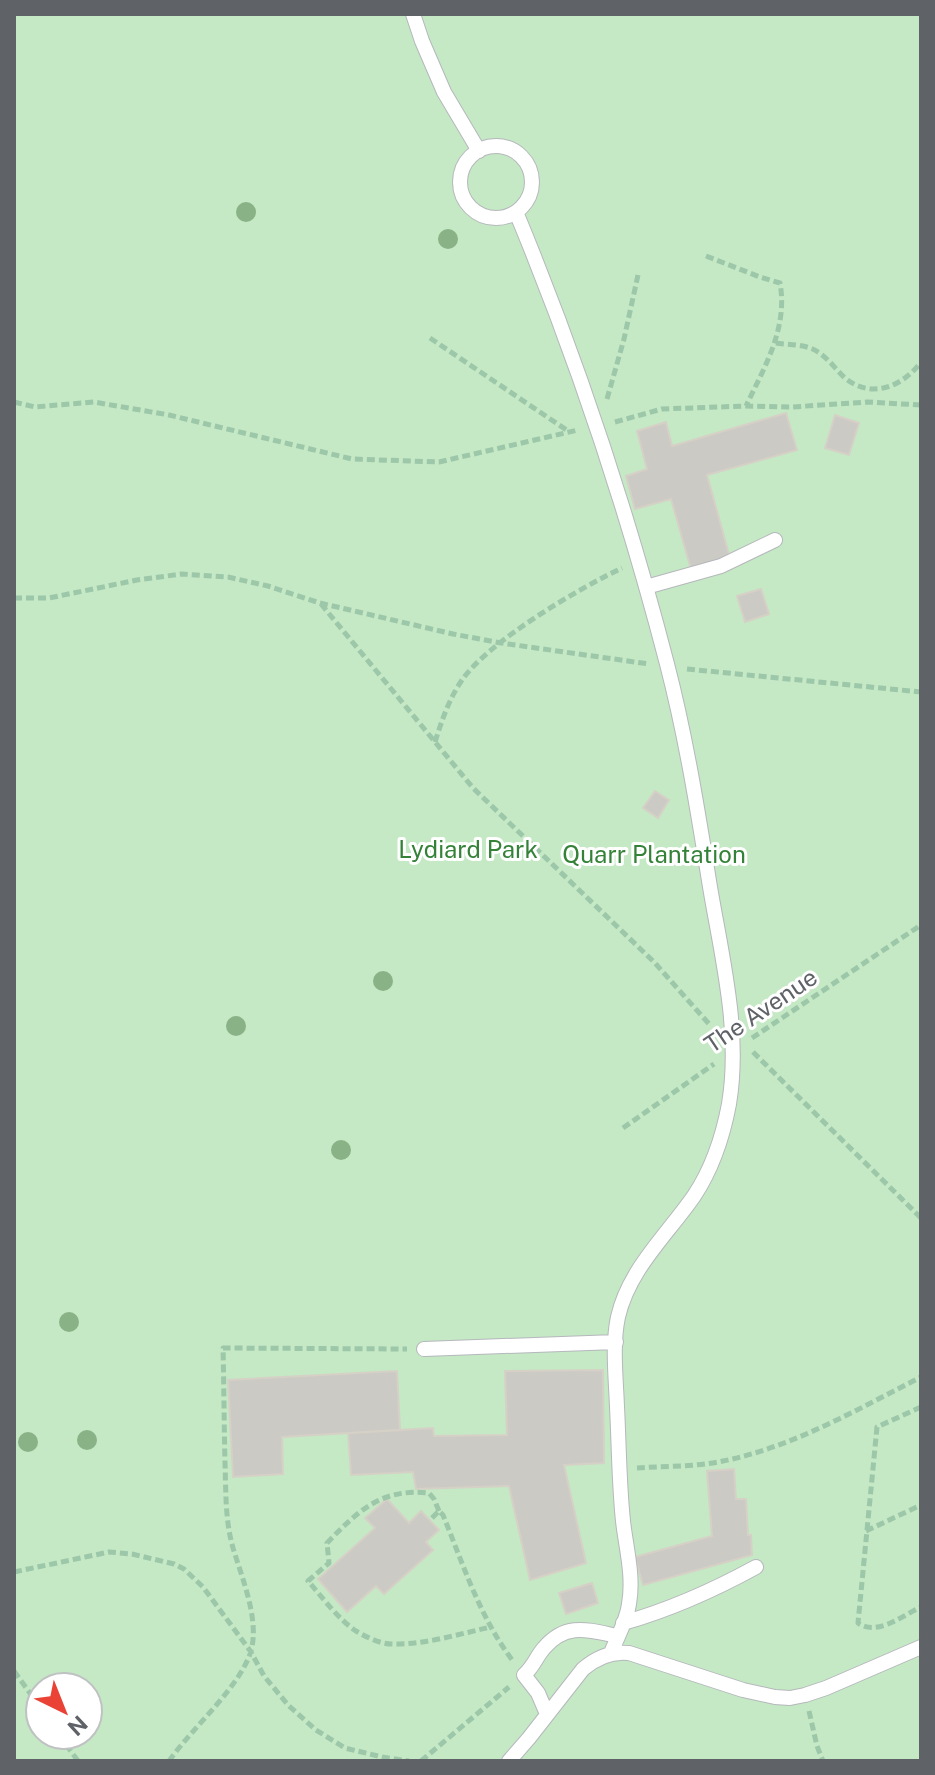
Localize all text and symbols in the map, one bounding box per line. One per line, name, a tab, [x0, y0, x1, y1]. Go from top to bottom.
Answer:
park label: Lydiard Park	[398, 835, 538, 863]
park label: Quarr Plantation	[562, 840, 746, 868]
street label: The Avenue	[699, 962, 822, 1058]
north arrow	[24, 1671, 104, 1751]
text: N	[62, 1710, 93, 1741]

